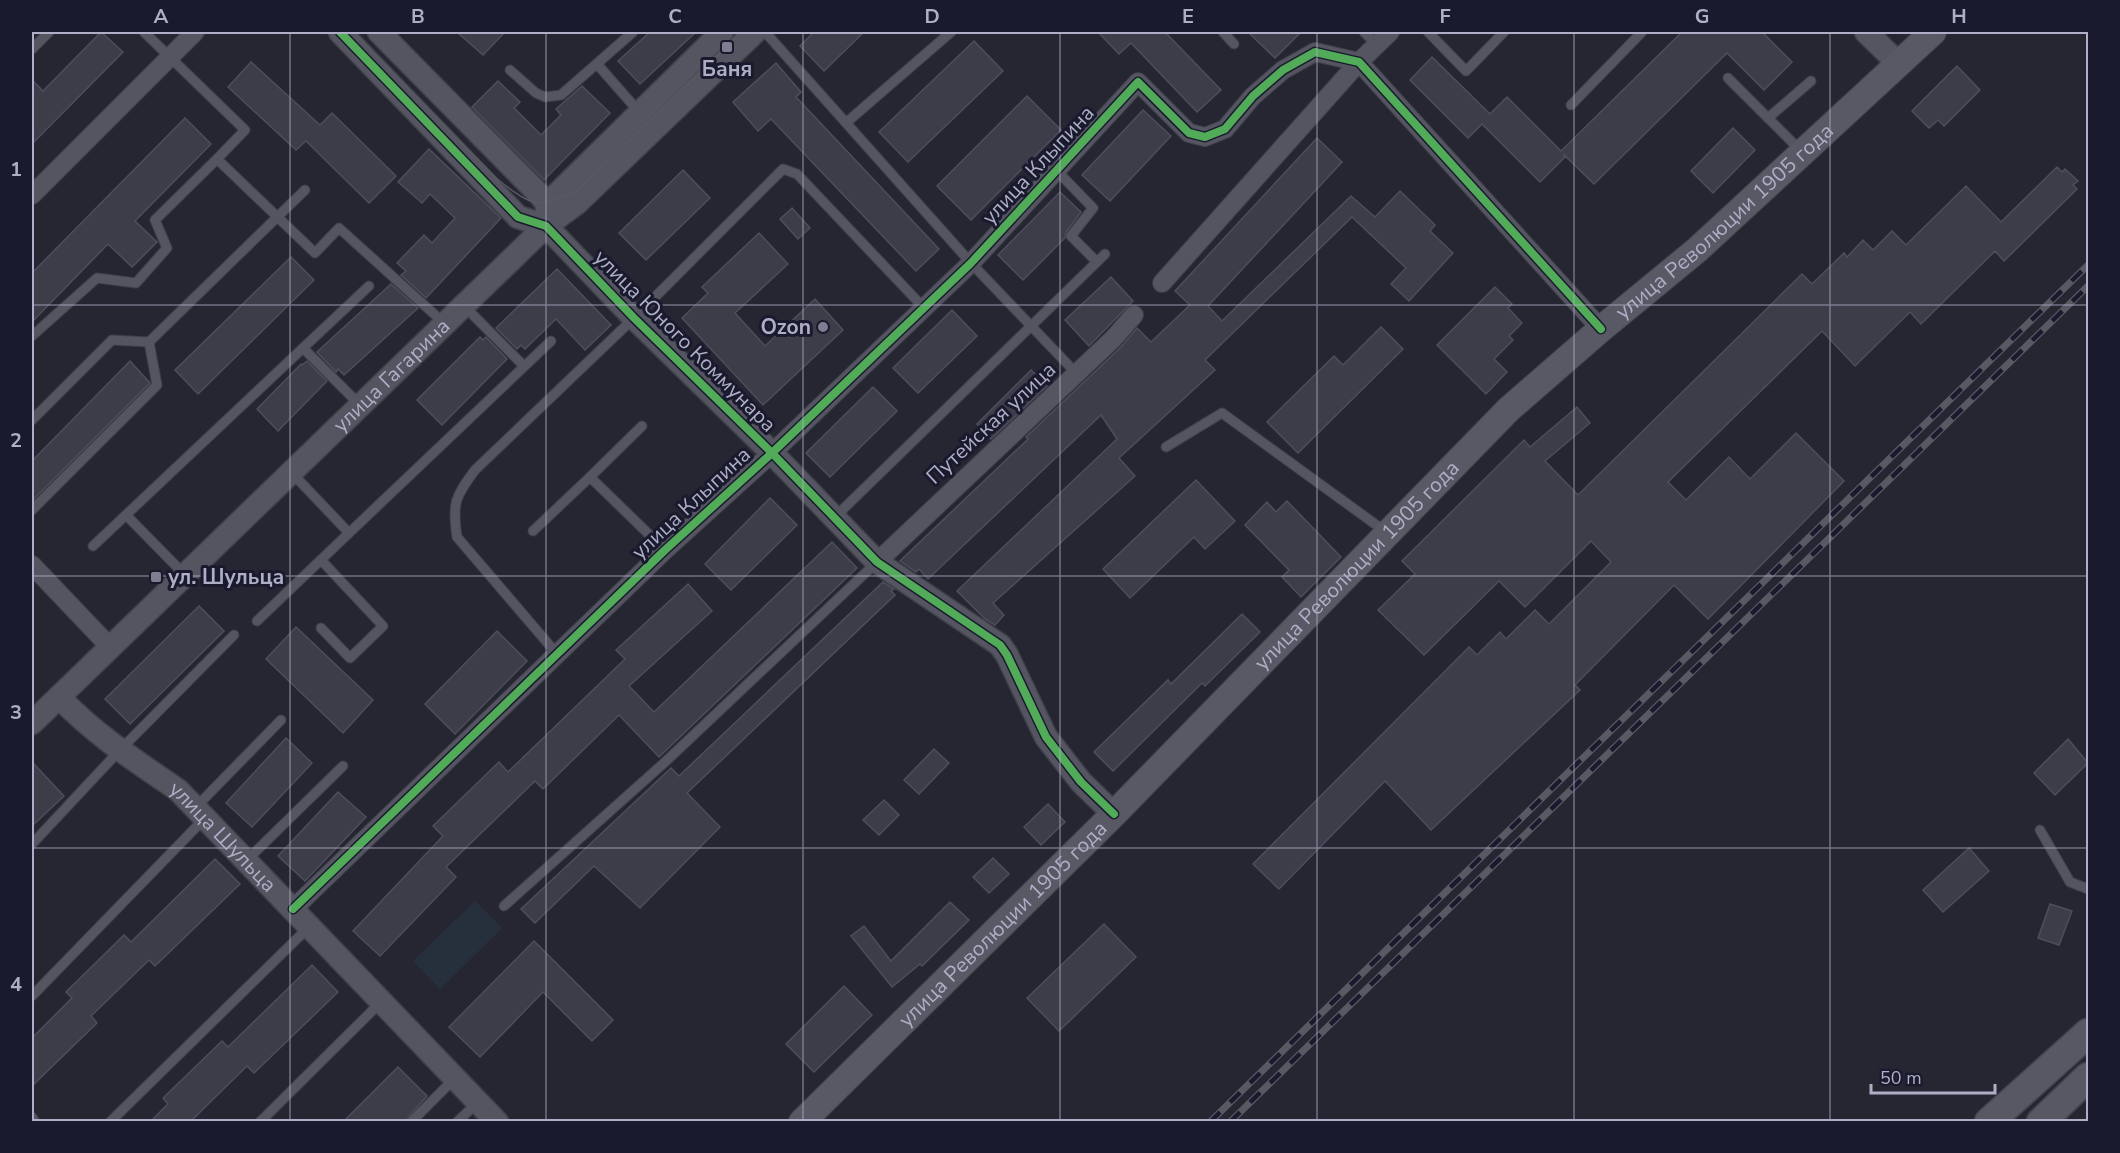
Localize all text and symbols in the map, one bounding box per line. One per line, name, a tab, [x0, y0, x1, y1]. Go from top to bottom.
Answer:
text: A	[154, 3, 169, 30]
text: B	[411, 3, 425, 30]
text: C	[668, 3, 682, 30]
text: D	[924, 3, 940, 30]
text: E	[1182, 3, 1194, 30]
text: F	[1439, 3, 1451, 30]
text: G	[1695, 3, 1709, 30]
text: H	[1951, 3, 1967, 30]
marker: Баня	[720, 40, 734, 54]
place label: Баня	[702, 55, 752, 83]
street label: улица Клыпина	[976, 100, 1100, 230]
street label: улица Революции 1905 года	[1609, 117, 1839, 326]
text: 1	[10, 156, 22, 183]
street label: улица Юного Коммунара	[588, 244, 782, 438]
street label: улица Гагарина	[327, 312, 456, 439]
place label: Ozon	[760, 313, 811, 341]
marker: Ozon	[816, 320, 830, 334]
street label: Путейская улица	[920, 356, 1062, 490]
text: 2	[10, 427, 22, 454]
street label: улица Клыпина	[626, 441, 756, 565]
street label: улица Революции 1905 года	[1248, 454, 1465, 676]
place label: ул. Шульца	[168, 563, 284, 591]
marker: ул. Шульца	[149, 570, 163, 584]
text: 3	[10, 699, 22, 726]
street label: улица Шульца	[164, 774, 283, 898]
street label: улица Революции 1905 года	[892, 815, 1113, 1033]
text: 4	[10, 971, 22, 998]
scale bar	[1871, 1057, 1996, 1095]
text: 50 m	[1880, 1066, 1922, 1090]

